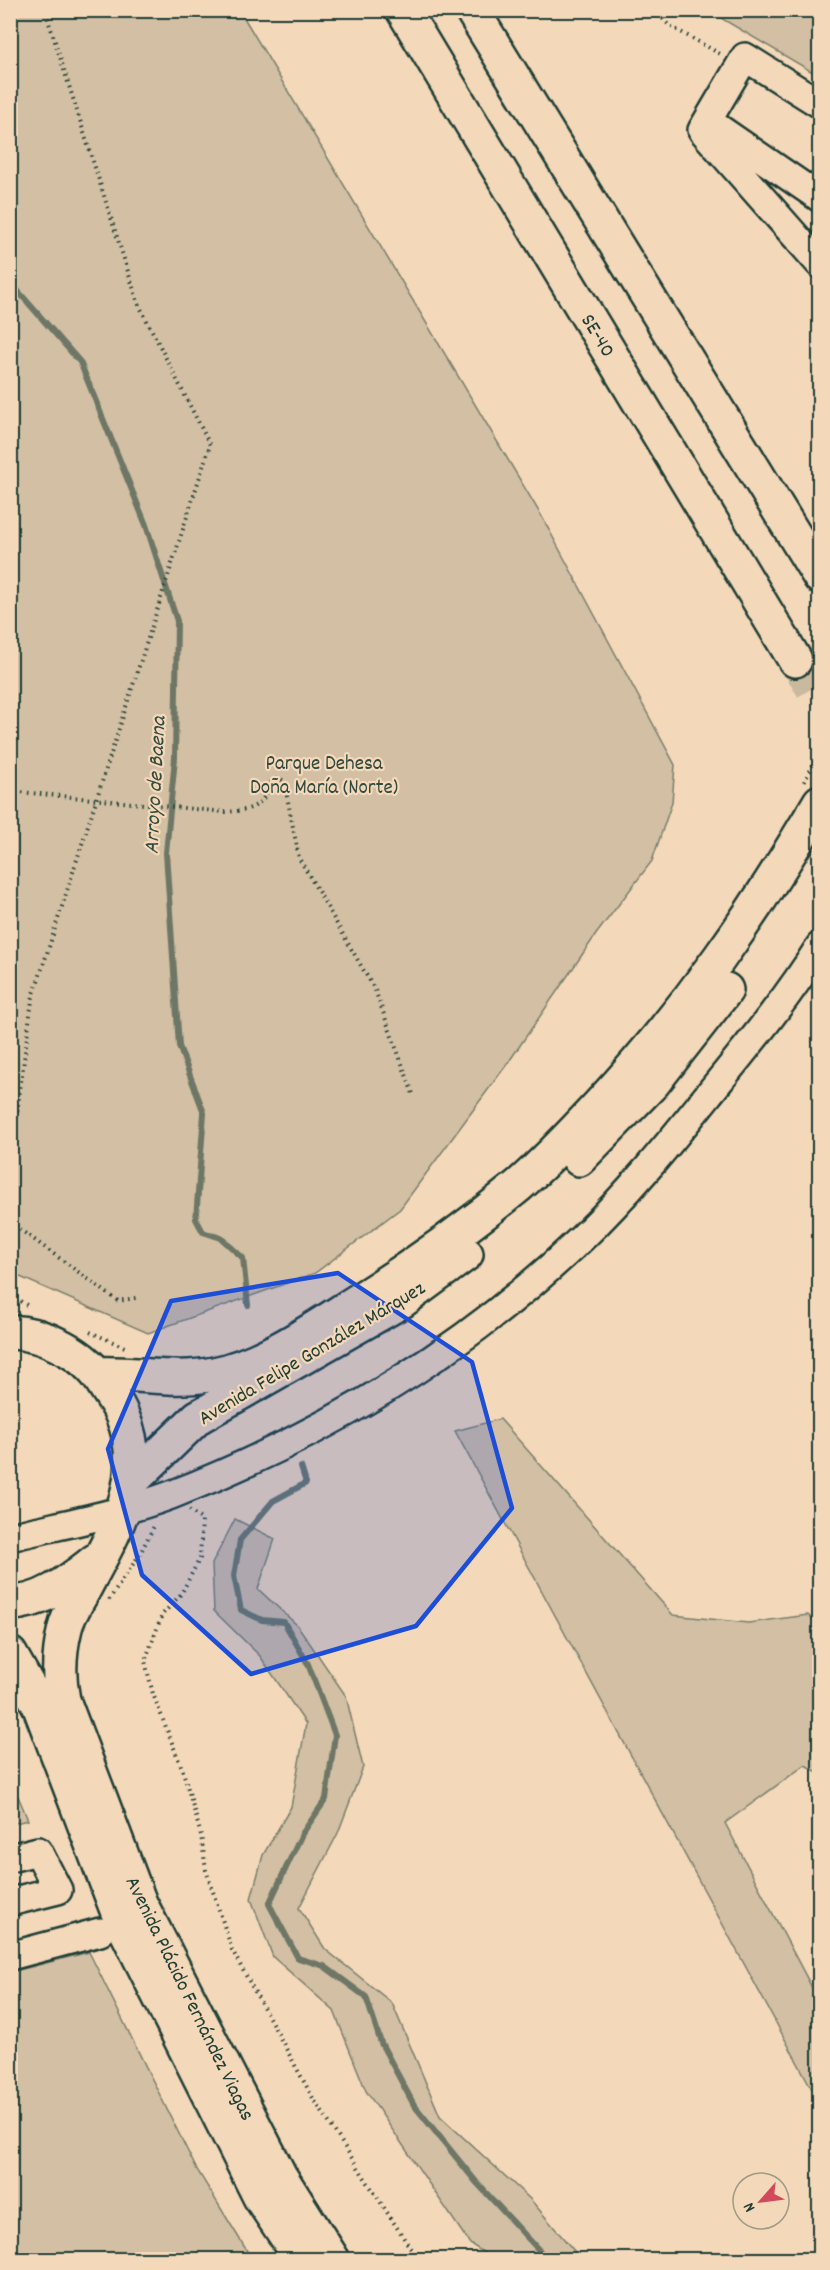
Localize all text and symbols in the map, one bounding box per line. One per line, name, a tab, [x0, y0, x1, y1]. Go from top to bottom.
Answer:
street label: SE-40	[572, 309, 621, 364]
water label: Arroyo de Baena	[137, 714, 176, 855]
park label: Parque Dehesa Doña María (Norte)	[250, 750, 398, 804]
street label: Avenida Felipe González Márquez	[193, 1275, 432, 1434]
street label: Avenida Plácido Fernández Viagas	[116, 1872, 261, 2127]
north arrow	[731, 2171, 791, 2231]
text: N	[738, 2198, 762, 2216]

